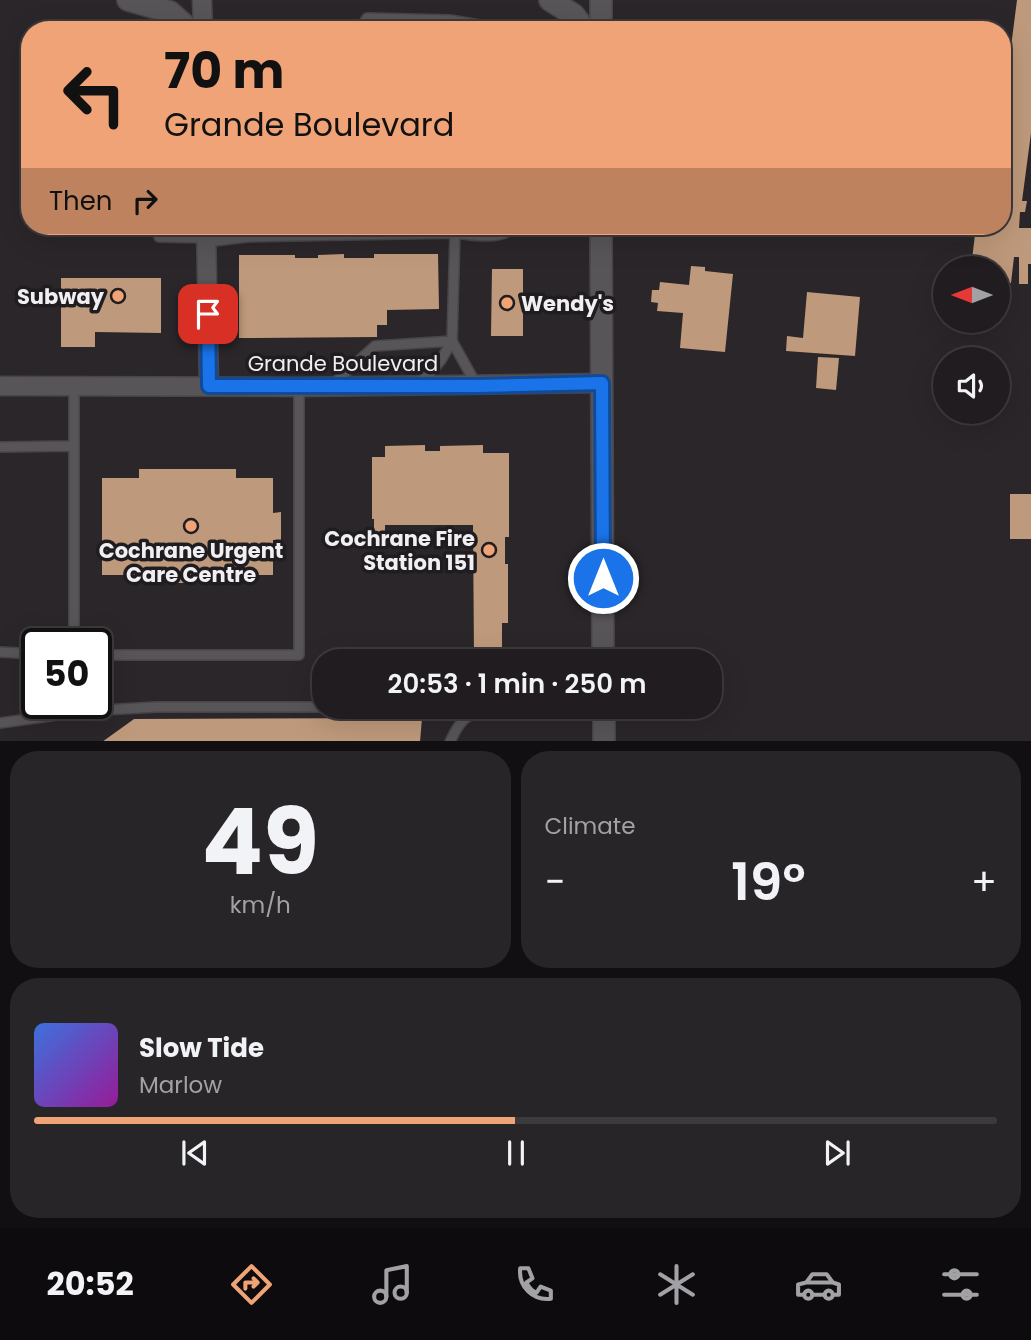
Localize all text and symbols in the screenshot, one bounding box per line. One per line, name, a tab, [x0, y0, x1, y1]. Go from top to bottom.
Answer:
text: 70 m	[164, 37, 284, 105]
icon: left	[49, 49, 140, 140]
text: Grande Boulevard	[164, 102, 454, 147]
icon: right	[126, 182, 164, 220]
text: Then	[49, 183, 112, 219]
north arrow	[933, 256, 1010, 332]
map controls	[933, 256, 1010, 424]
place label: Subway	[17, 282, 105, 311]
pin	[178, 284, 238, 344]
marker: Subway	[110, 288, 126, 304]
place label: Wendy's	[521, 289, 614, 318]
icon: arrive	[189, 295, 227, 333]
marker: Wendy's	[499, 295, 515, 311]
button: sound	[933, 347, 1010, 424]
street label: Grande Boulevard	[248, 349, 438, 378]
marker: Cochrane Urgent Care Centre	[183, 518, 199, 534]
place label: Cochrane Fire Station 151	[324, 524, 475, 577]
place label: Cochrane Urgent Care Centre	[99, 536, 283, 589]
position arrow	[566, 541, 640, 615]
marker: Cochrane Fire Station 151	[481, 542, 497, 558]
speed limit sign: 50	[21, 628, 112, 719]
text: 20:53 · 1 min · 250 m	[388, 666, 646, 702]
text: 49	[201, 778, 319, 906]
text: Climate	[545, 810, 635, 842]
text: 19°	[731, 845, 805, 918]
text: −	[545, 855, 565, 908]
text: +	[971, 855, 997, 908]
text: km/h	[230, 889, 291, 921]
text: Slow Tide	[139, 1030, 264, 1066]
text: Marlow	[139, 1069, 222, 1101]
icon: previous	[176, 1134, 214, 1172]
icon: pause	[497, 1134, 535, 1172]
icon: next	[818, 1134, 856, 1172]
icon: directions	[227, 1260, 276, 1309]
icon: music	[368, 1260, 417, 1309]
icon: phone	[510, 1260, 559, 1309]
icon: climate	[652, 1260, 701, 1309]
icon: car	[794, 1260, 843, 1309]
icon: filters	[936, 1260, 985, 1309]
text: 20:52	[46, 1261, 134, 1306]

